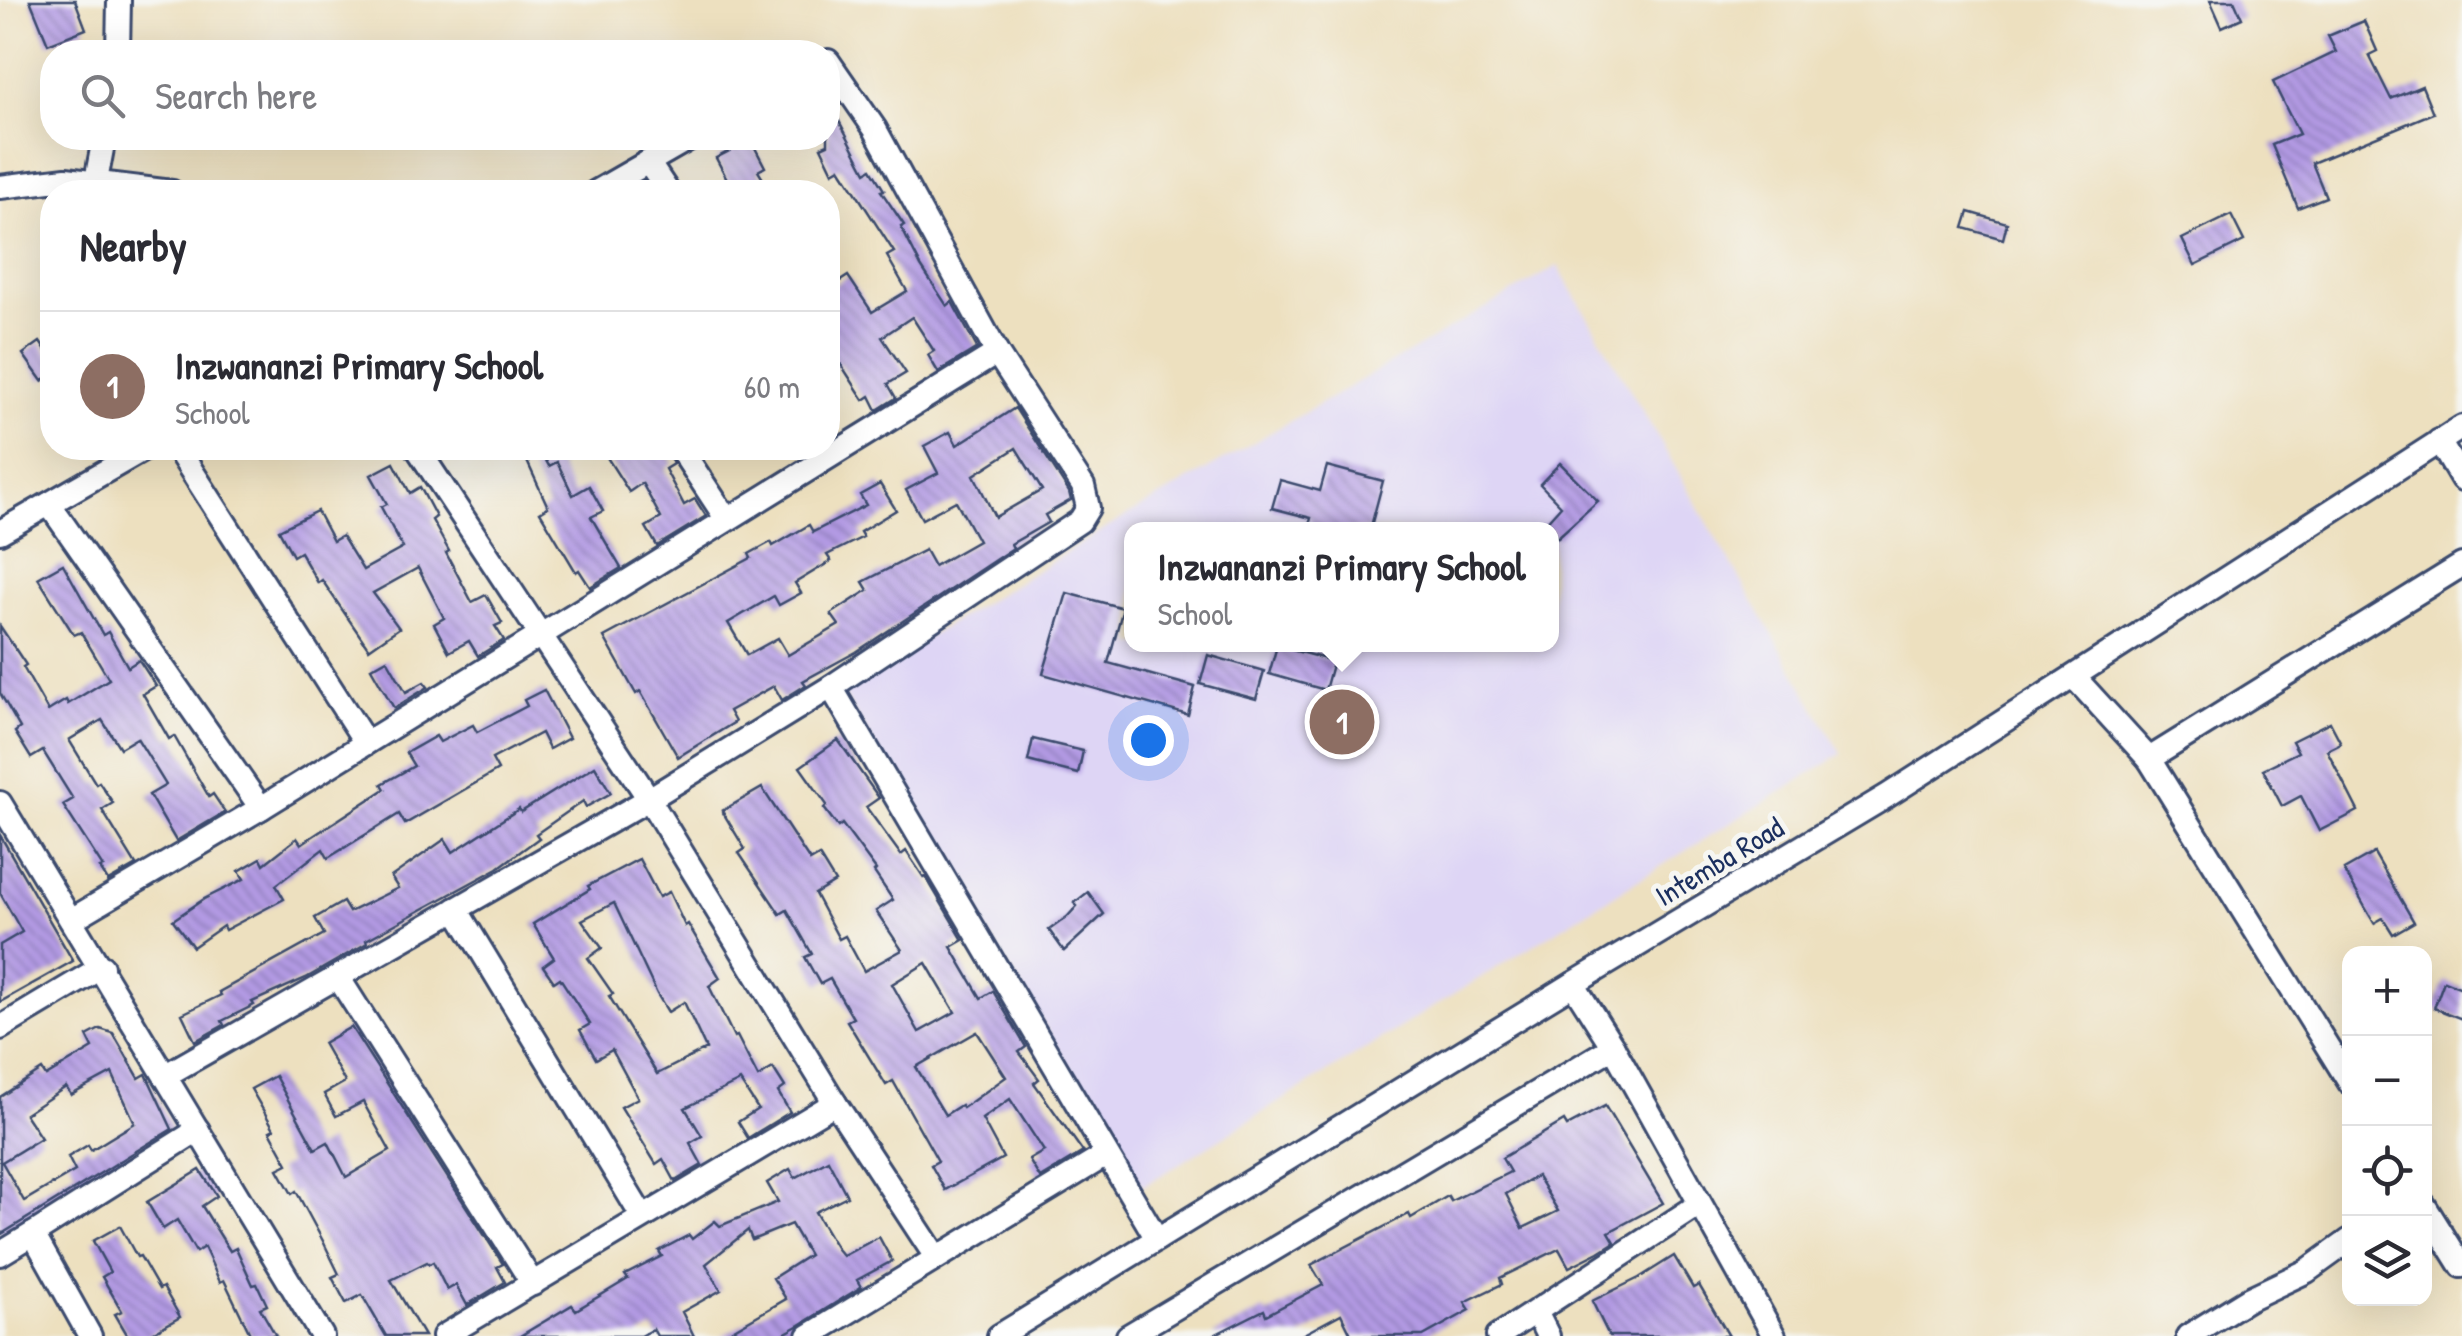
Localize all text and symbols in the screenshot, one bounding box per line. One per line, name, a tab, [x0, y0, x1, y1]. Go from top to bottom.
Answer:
search box	[40, 40, 840, 150]
icon: search	[75, 68, 130, 123]
text: Search here	[155, 69, 317, 121]
text: Nearby	[80, 217, 187, 274]
text: Inzwananzi Primary School	[175, 339, 543, 391]
text: 1	[107, 365, 118, 408]
text: 60 m	[744, 365, 800, 408]
text: School	[175, 391, 250, 434]
popup	[1124, 522, 1559, 652]
text: Inzwananzi Primary School	[1157, 540, 1526, 592]
text: School	[1157, 592, 1232, 635]
pin: 1	[1310, 684, 1374, 760]
your location	[1123, 715, 1174, 766]
street label: Intemba Road	[1647, 807, 1791, 915]
map controls	[2342, 946, 2432, 1306]
button: +	[2342, 946, 2432, 1036]
button: −	[2342, 1036, 2432, 1126]
button: locate	[2342, 1126, 2432, 1216]
button: layers	[2342, 1216, 2432, 1306]

